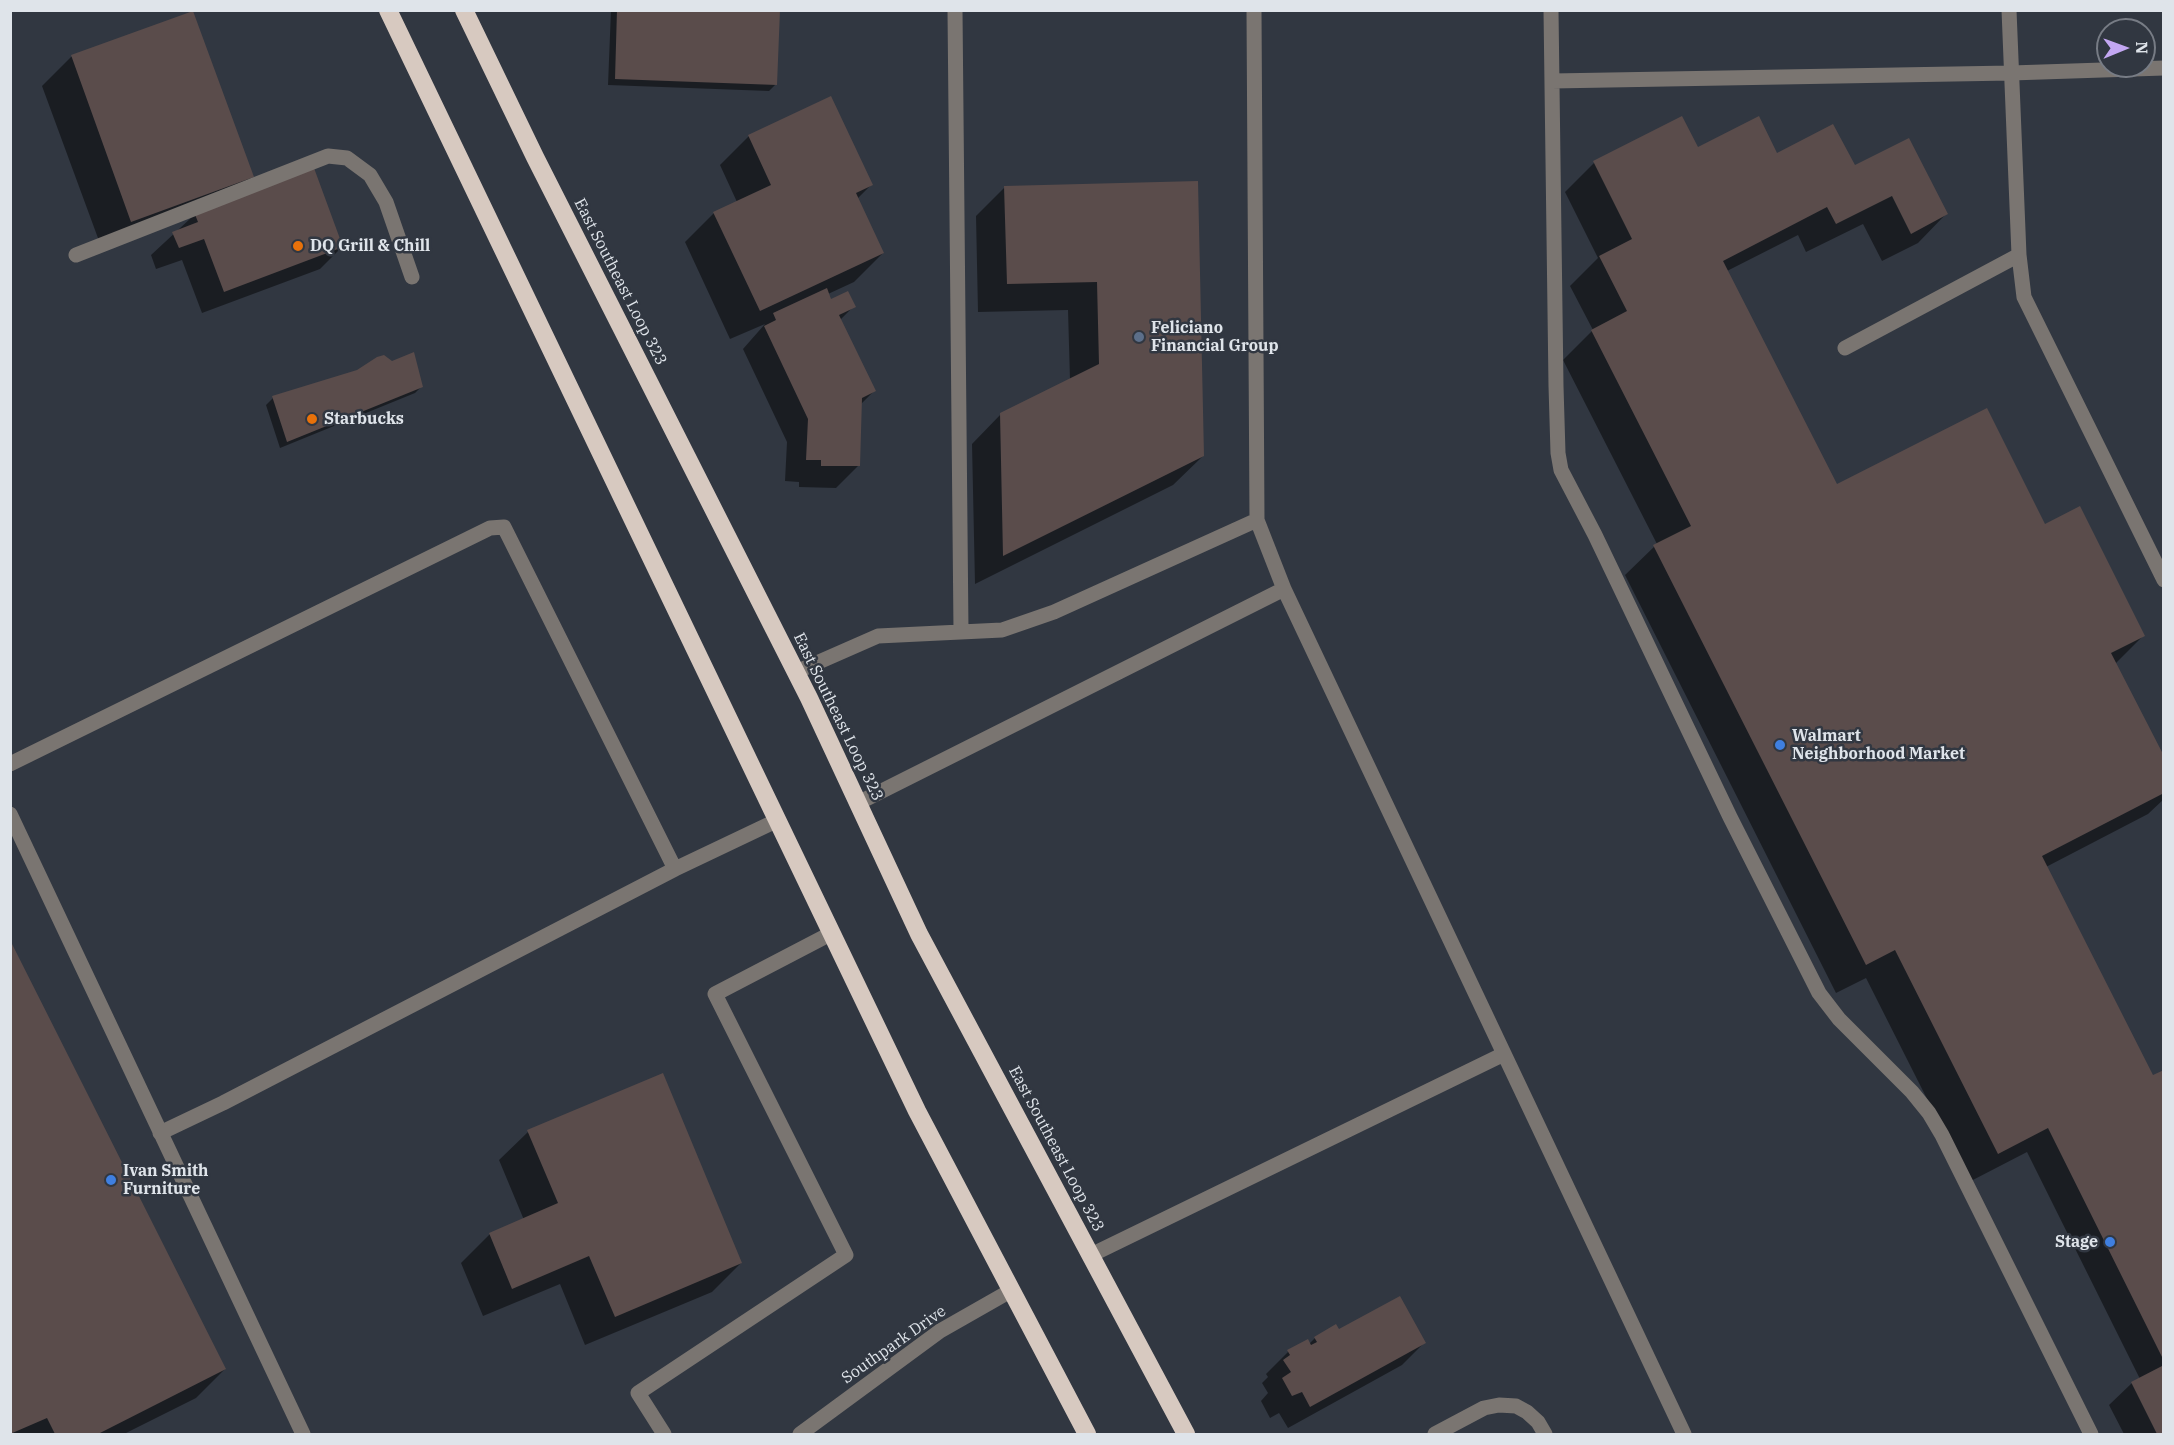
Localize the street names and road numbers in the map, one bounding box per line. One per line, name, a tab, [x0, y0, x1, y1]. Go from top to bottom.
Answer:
street label: East Southeast Loop 323	[570, 195, 670, 369]
street label: East Southeast Loop 323	[789, 630, 887, 804]
street label: East Southeast Loop 323	[1004, 1063, 1108, 1235]
street label: Southpark Drive	[838, 1302, 950, 1388]

